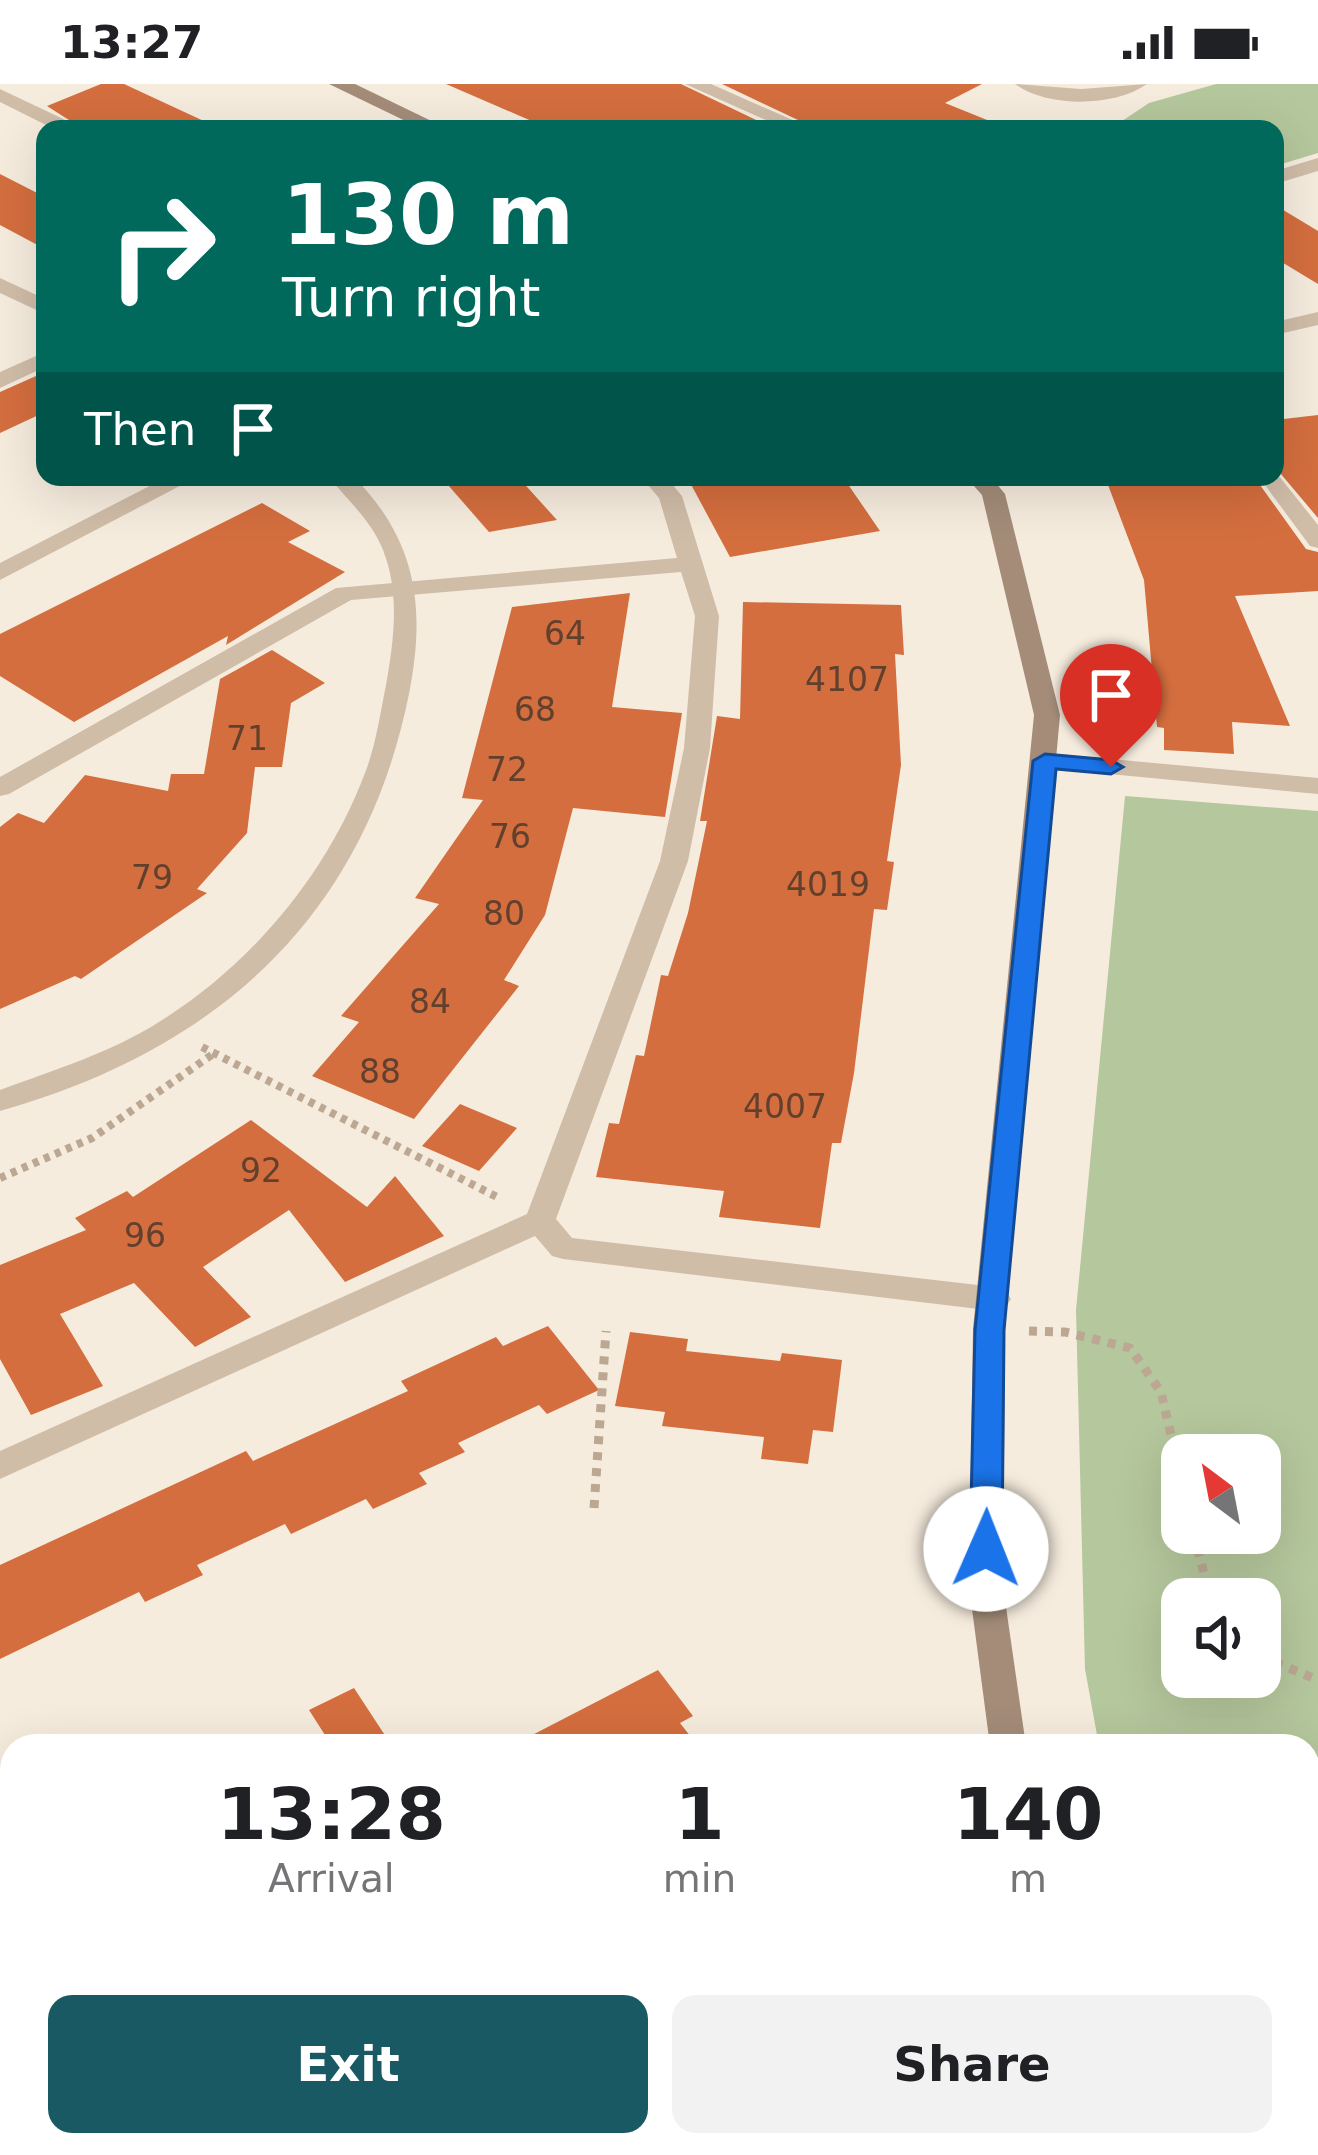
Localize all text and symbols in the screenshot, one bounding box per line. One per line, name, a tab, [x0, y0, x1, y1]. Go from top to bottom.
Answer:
text: 13:27	[60, 16, 203, 69]
text: 130 m	[282, 166, 574, 264]
icon: right	[84, 168, 240, 324]
text: Turn right	[282, 266, 541, 329]
icon: arrive	[220, 396, 286, 462]
text: Then	[84, 403, 196, 456]
house number: 64	[544, 614, 586, 653]
pin	[1060, 644, 1162, 767]
house number: 4107	[805, 660, 889, 699]
icon: arrive	[1078, 662, 1144, 728]
house number: 68	[514, 690, 556, 729]
house number: 71	[226, 719, 268, 758]
house number: 72	[486, 750, 528, 789]
house number: 76	[489, 817, 531, 856]
house number: 79	[131, 858, 173, 897]
house number: 4019	[786, 865, 870, 904]
house number: 80	[483, 894, 525, 933]
house number: 84	[409, 982, 451, 1021]
house number: 88	[359, 1052, 401, 1091]
house number: 4007	[743, 1087, 827, 1126]
house number: 92	[240, 1151, 282, 1190]
house number: 96	[124, 1216, 166, 1255]
north arrow	[1161, 1434, 1281, 1554]
map controls	[1161, 1434, 1281, 1698]
position arrow	[923, 1486, 1049, 1612]
button: sound	[1161, 1578, 1281, 1698]
text: 13:28	[217, 1772, 446, 1856]
text: 1	[674, 1772, 724, 1856]
text: 140	[953, 1772, 1103, 1856]
text: Arrival	[268, 1856, 395, 1901]
text: min	[663, 1856, 736, 1901]
text: m	[1009, 1856, 1047, 1901]
button: Exit	[48, 1995, 648, 2133]
button: Share	[672, 1995, 1272, 2133]

